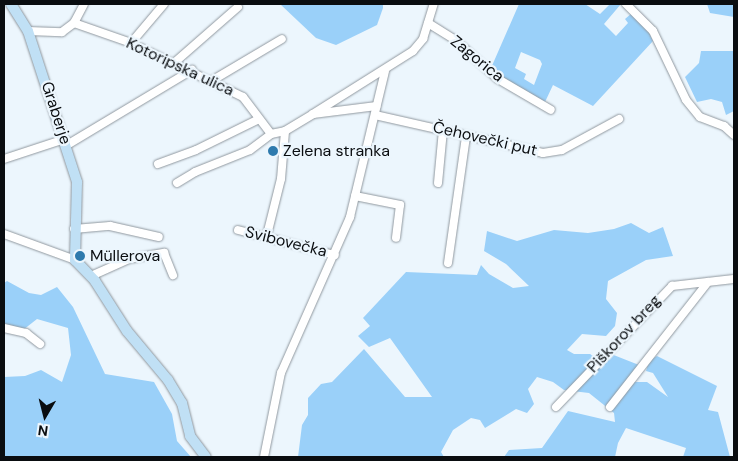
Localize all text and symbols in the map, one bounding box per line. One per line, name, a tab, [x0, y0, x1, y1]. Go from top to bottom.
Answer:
street label: Zagorica	[446, 32, 508, 86]
street label: Kotoripska ulica	[123, 34, 237, 100]
street label: Graberje	[37, 79, 75, 147]
street label: Čehovečki put	[431, 118, 539, 160]
place label: Zelena stranka	[283, 141, 390, 161]
marker: Zelena stranka	[267, 145, 279, 157]
street label: Svibovečka	[243, 223, 329, 261]
place label: Müllerova	[90, 246, 160, 266]
marker: Müllerova	[74, 250, 86, 262]
street label: Piškorov breg	[583, 291, 665, 377]
north arrow	[20, 391, 70, 441]
text: N	[37, 421, 49, 440]

